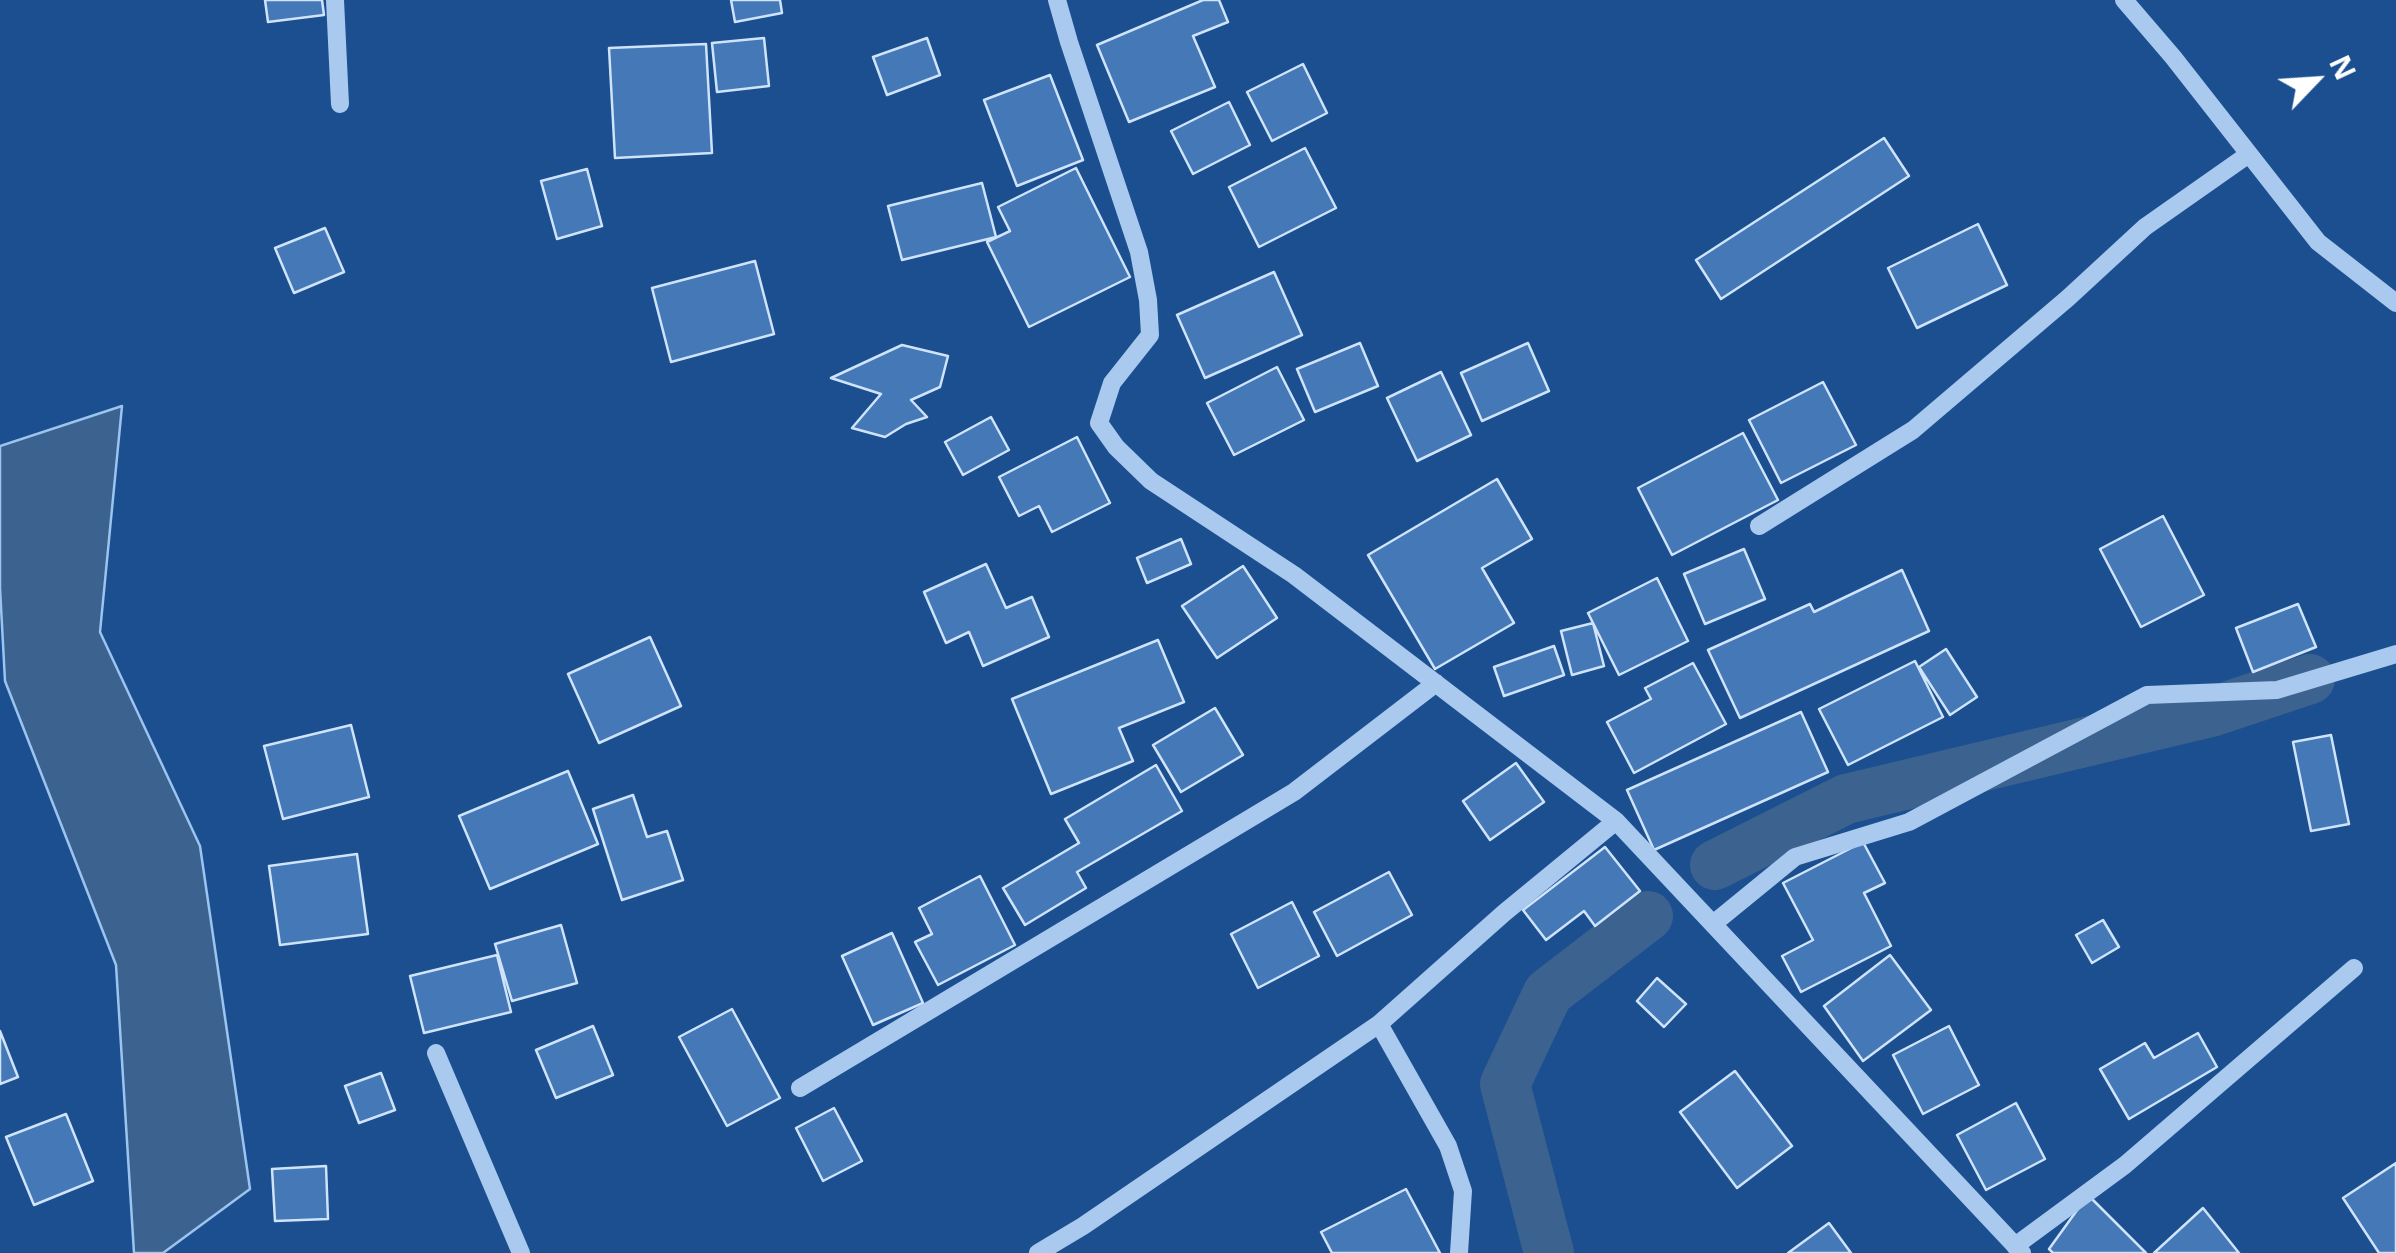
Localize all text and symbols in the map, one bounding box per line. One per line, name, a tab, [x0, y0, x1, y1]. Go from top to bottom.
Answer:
north arrow	[2266, 30, 2366, 130]
text: N	[2321, 49, 2365, 86]

